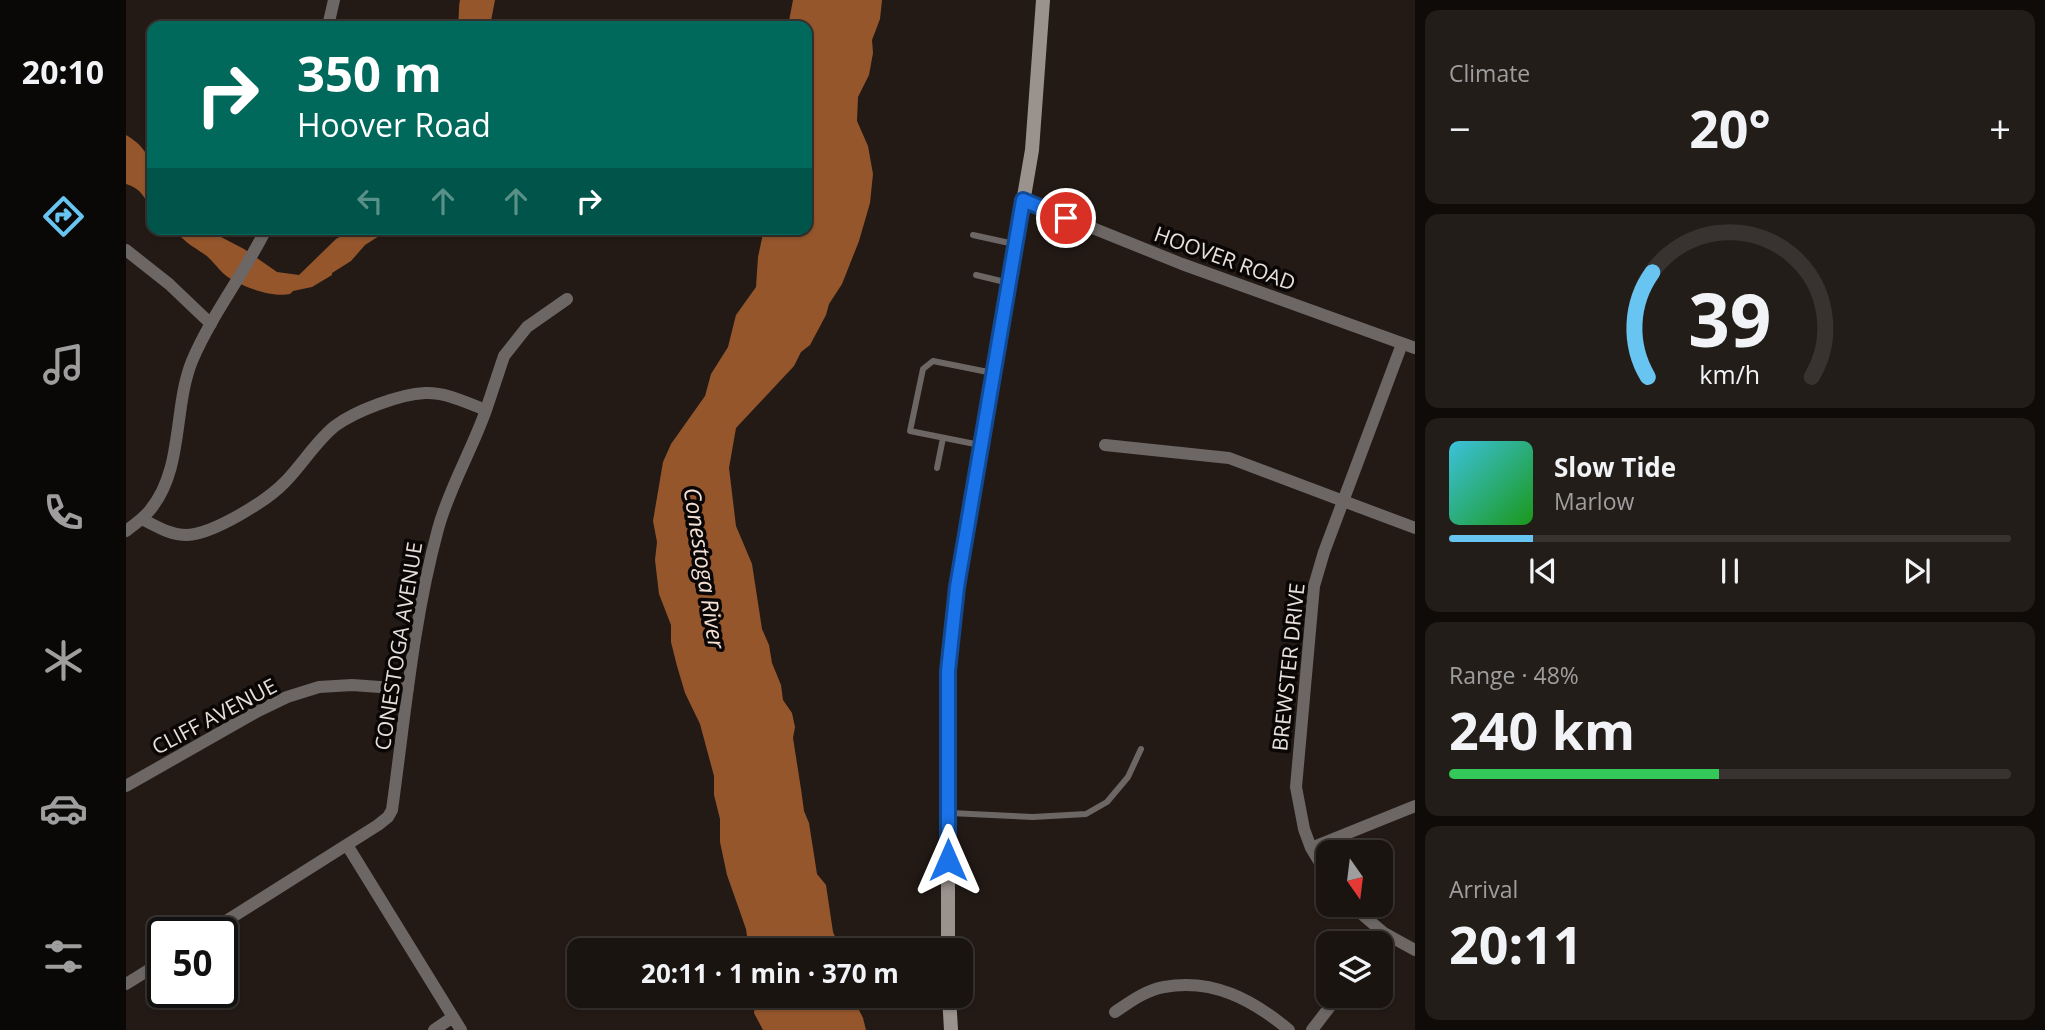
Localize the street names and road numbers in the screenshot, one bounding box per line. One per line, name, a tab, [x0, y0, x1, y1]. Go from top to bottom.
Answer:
street label: HOOVER ROAD	[1150, 219, 1300, 297]
street label: CONESTOGA AVENUE	[368, 540, 428, 752]
street label: BREWSTER DRIVE	[1265, 581, 1311, 753]
street label: CLIFF AVENUE	[147, 671, 281, 761]

